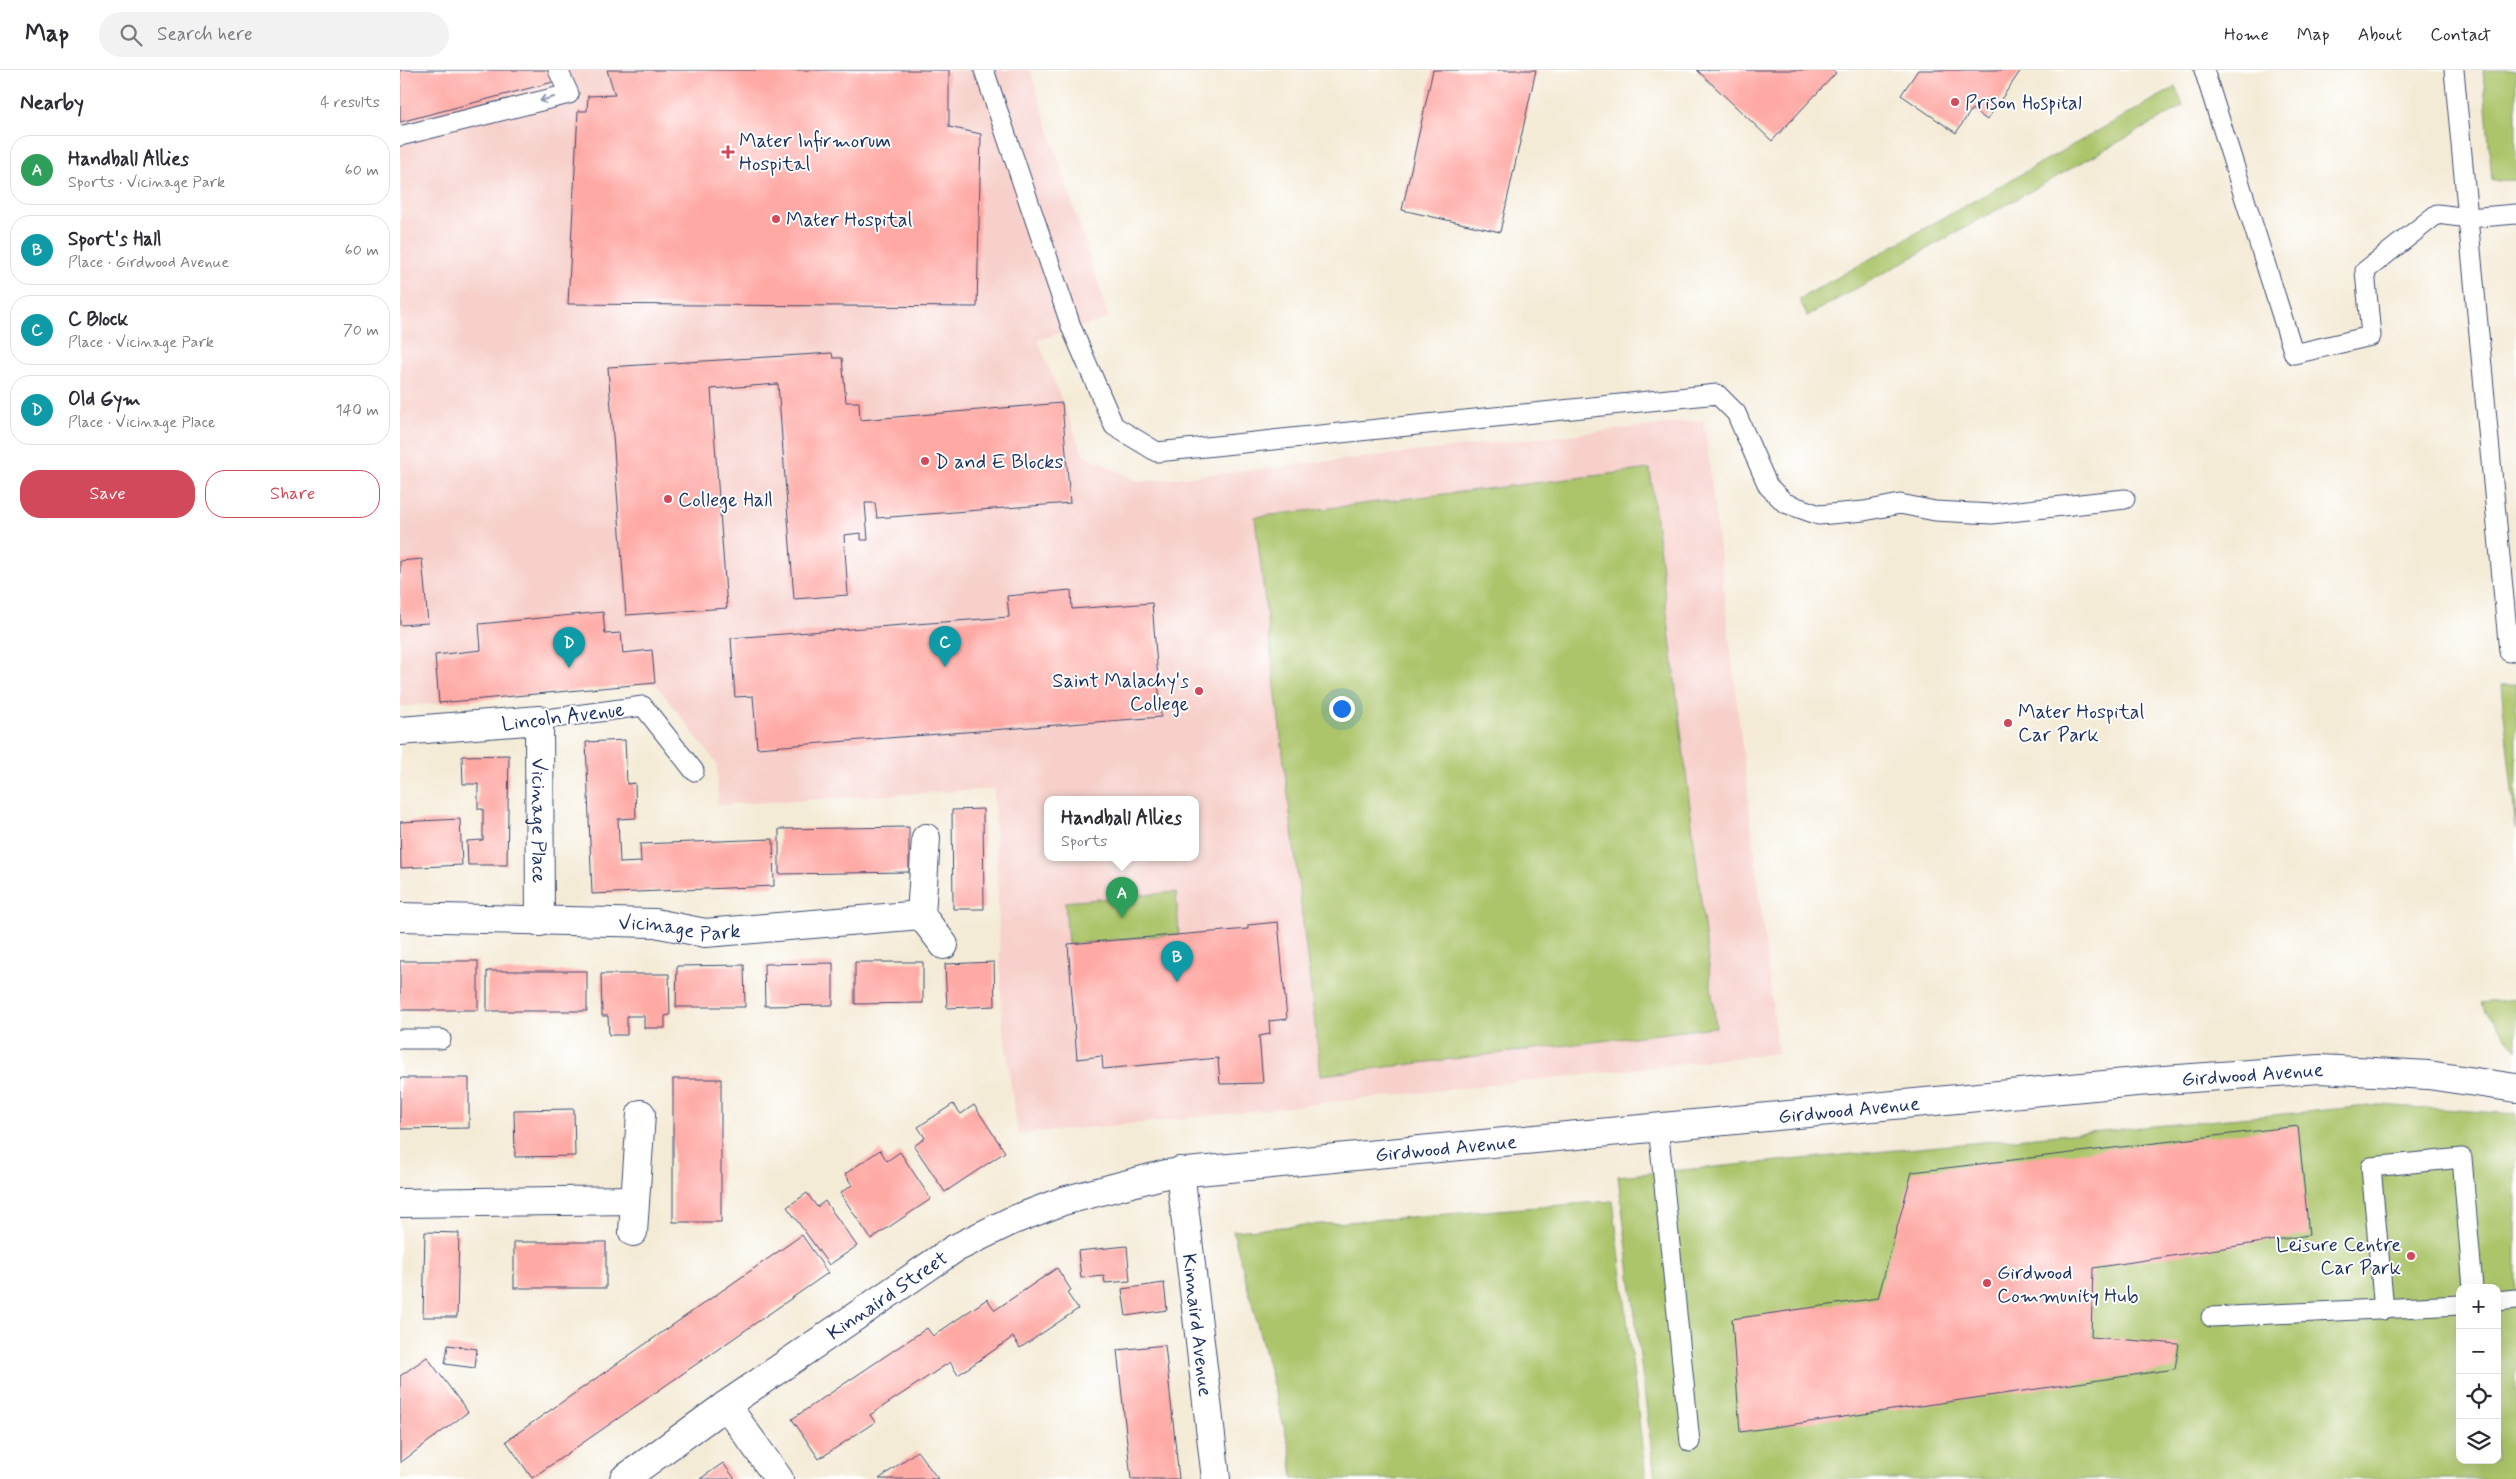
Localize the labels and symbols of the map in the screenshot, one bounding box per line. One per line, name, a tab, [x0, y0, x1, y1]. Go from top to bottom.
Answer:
place label: Prison Hospital	[1965, 90, 2082, 117]
one-way arrow	[539, 95, 555, 105]
marker: Prison Hospital	[1949, 96, 1961, 108]
place label: Mater Infirmorum Hospital	[739, 128, 891, 178]
marker: Mater Infirmorum Hospital	[721, 145, 735, 159]
place label: Mater Hospital	[786, 207, 913, 234]
marker: Mater Hospital	[770, 213, 782, 225]
place label: D and E Blocks	[935, 449, 1063, 476]
marker: D and E Blocks	[919, 455, 931, 467]
place label: College Hall	[678, 487, 773, 514]
marker: College Hall	[662, 493, 674, 505]
pin: C	[929, 626, 961, 667]
pin: D	[553, 627, 585, 668]
place label: Saint Malachy's College	[1052, 668, 1189, 718]
marker: Saint Malachy's College	[1193, 685, 1205, 697]
your location	[1329, 696, 1355, 722]
street label: Lincoln Avenue	[500, 697, 626, 738]
place label: Mater Hospital Car Park	[2018, 699, 2145, 749]
marker: Mater Hospital Car Park	[2002, 717, 2014, 729]
street label: Vicinage Place	[524, 758, 552, 883]
pin: A	[1106, 877, 1138, 918]
street label: Vicinage Park	[618, 910, 742, 948]
pin: B	[1161, 941, 1193, 982]
street label: Girdwood Avenue	[2181, 1057, 2325, 1094]
street label: Girdwood Avenue	[1777, 1091, 1921, 1131]
street label: Girdwood Avenue	[1374, 1129, 1518, 1169]
place label: Leisure Centre Car Park	[2276, 1232, 2401, 1282]
street label: Kinnaird Street	[822, 1245, 954, 1347]
marker: Leisure Centre Car Park	[2405, 1250, 2417, 1262]
street label: Kinnaird Avenue	[1175, 1252, 1218, 1398]
place label: Girdwood Community Hub	[1997, 1260, 2139, 1310]
marker: Girdwood Community Hub	[1981, 1277, 1993, 1289]

